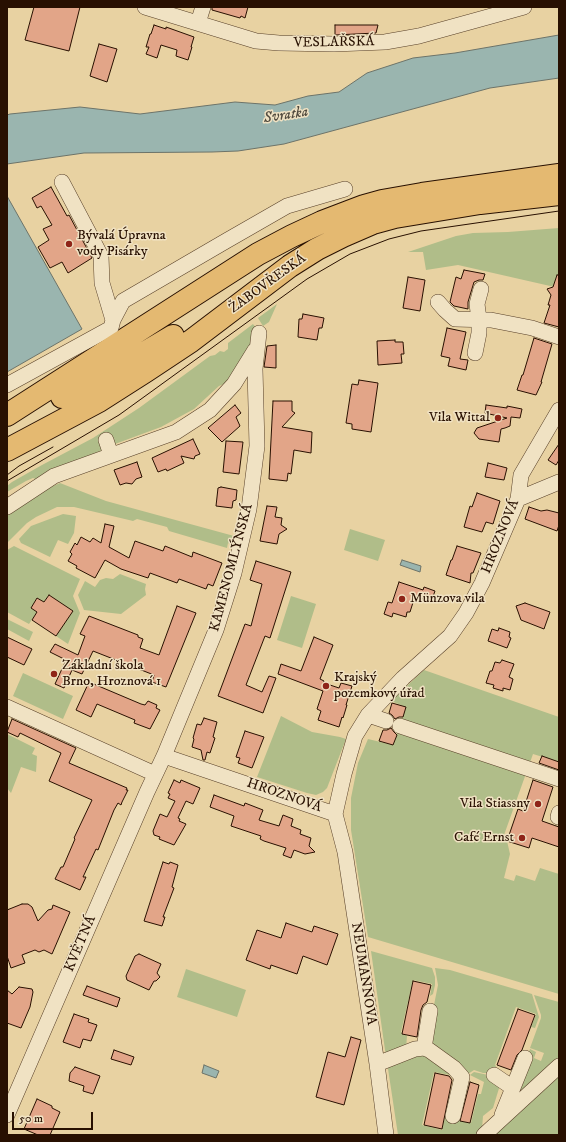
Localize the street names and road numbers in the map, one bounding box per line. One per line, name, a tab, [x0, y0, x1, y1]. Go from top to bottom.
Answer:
street label: VESLAŘSKÁ	[293, 34, 375, 52]
street label: ŽABOVŘESKÁ	[226, 251, 310, 317]
street label: HROZNOVÁ	[479, 498, 523, 576]
street label: KAMENOMLÝNSKÁ	[207, 502, 257, 634]
street label: HROZNOVÁ	[244, 775, 324, 817]
street label: KVĚTNÁ	[62, 913, 100, 975]
street label: NEUMANNOVA	[347, 921, 379, 1027]

